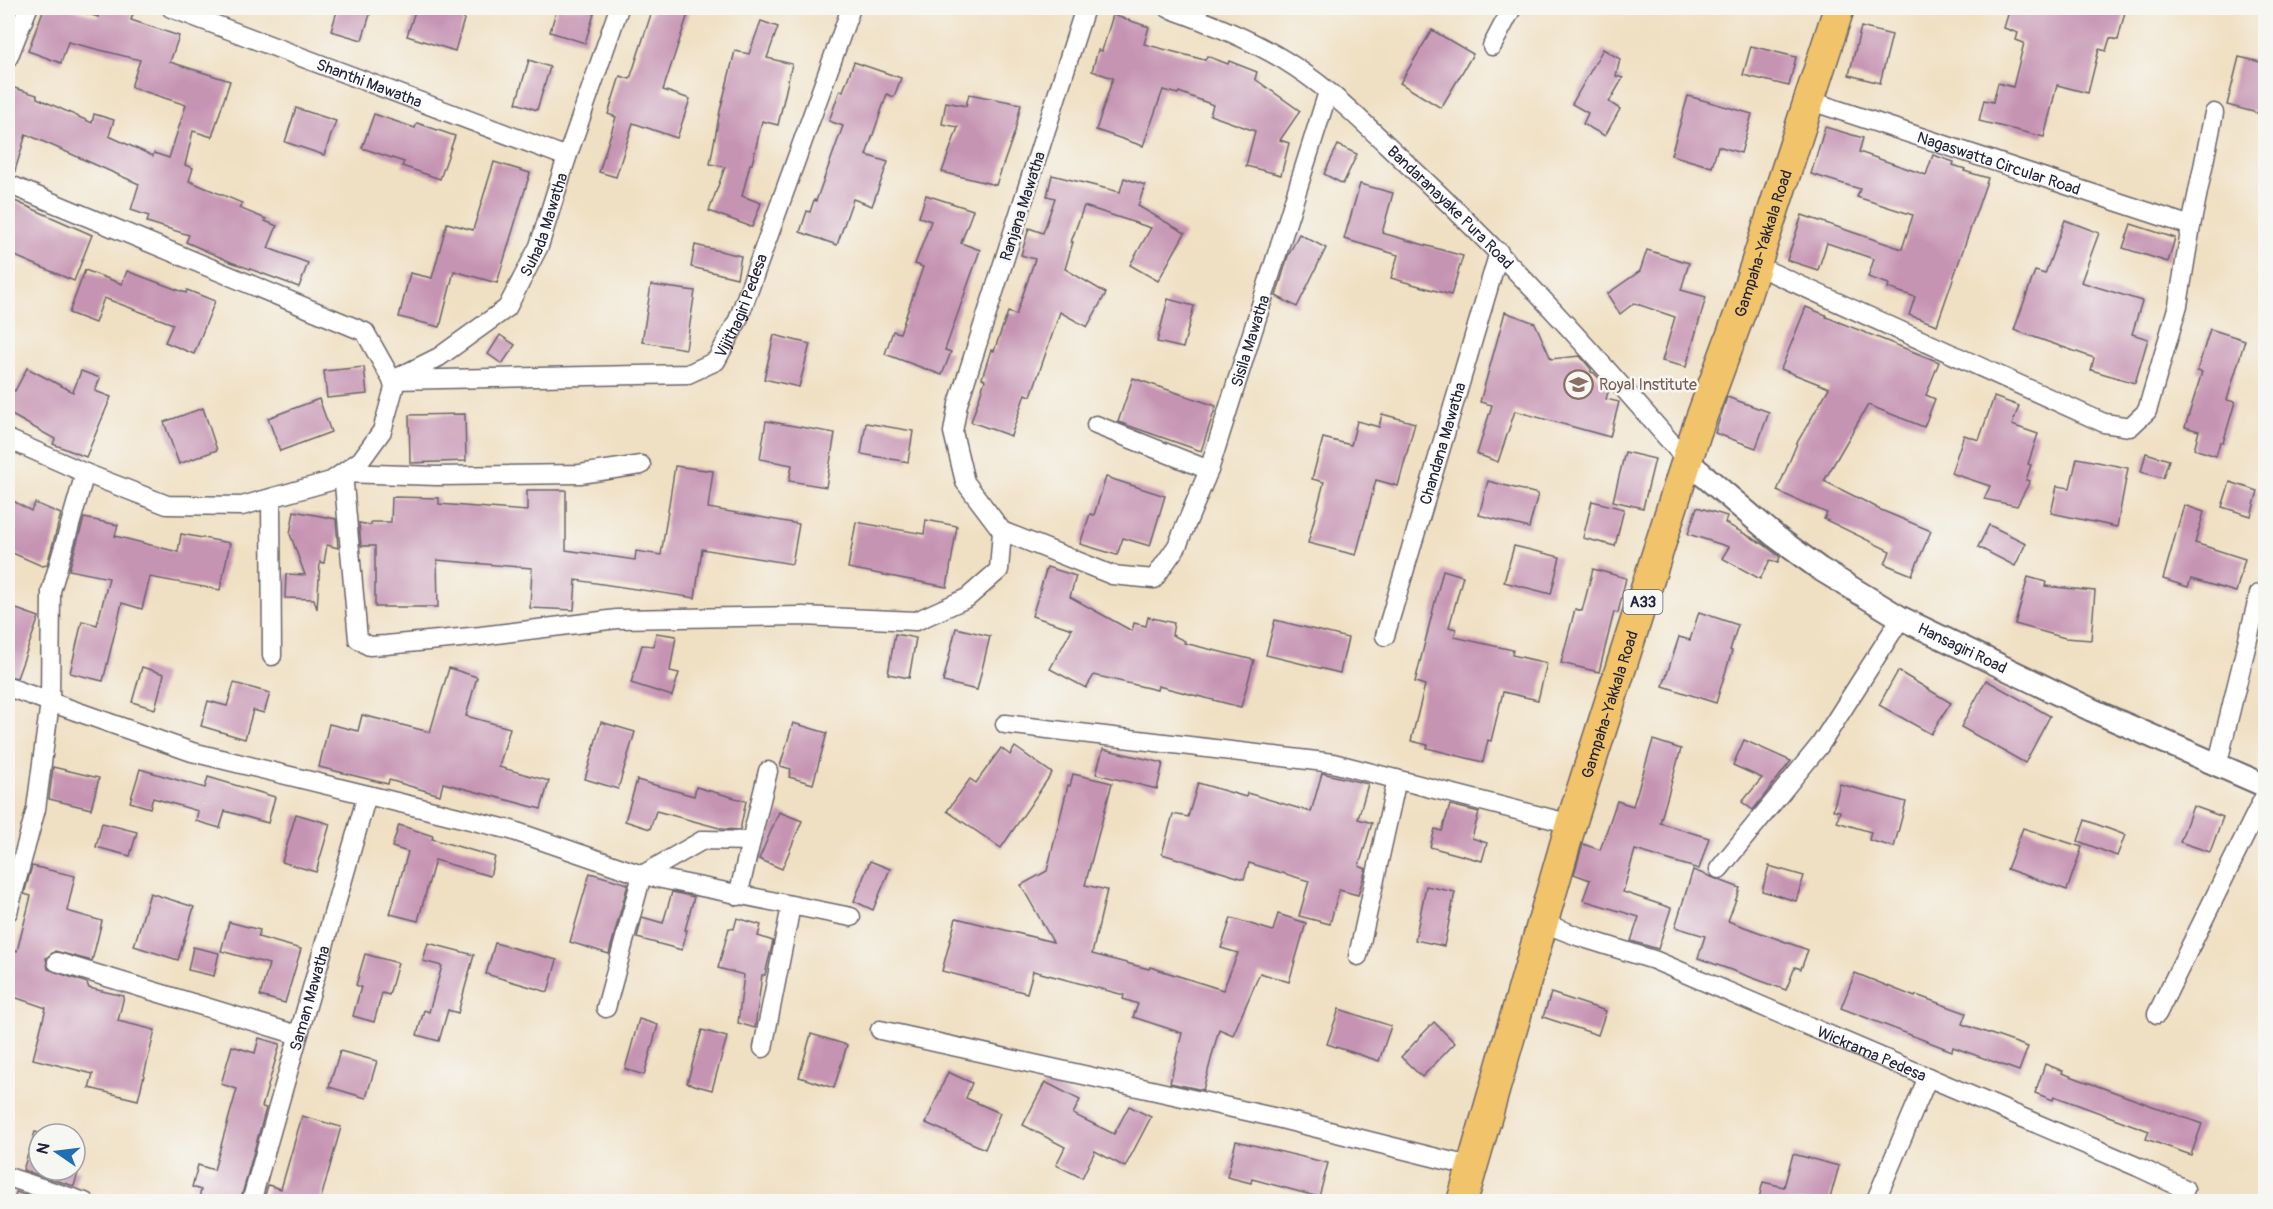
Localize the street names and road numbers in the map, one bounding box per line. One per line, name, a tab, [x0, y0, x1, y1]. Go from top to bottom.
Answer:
street label: Shanthi Mawatha	[313, 55, 425, 113]
street label: Nagaswatta Circular Road	[1914, 128, 2083, 200]
street label: Bandaranayake Pura Road	[1383, 142, 1517, 274]
street label: Ranjana Mawatha	[996, 149, 1050, 264]
street label: Gampaha-Yakkala Road	[1730, 167, 1797, 320]
street label: Suhada Mawatha	[516, 170, 572, 280]
street label: Vijithagiri Pedesa	[711, 251, 772, 361]
street label: Sisila Mawatha	[1227, 293, 1274, 389]
street label: Chandana Mawatha	[1416, 380, 1471, 507]
road number: A33	[1624, 590, 1662, 614]
street label: Hansagiri Road	[1914, 619, 2010, 679]
street label: Gampaha-Yakkala Road	[1577, 628, 1643, 781]
street label: Saman Mawatha	[286, 943, 335, 1053]
street label: Wickrama Pedesa	[1814, 1022, 1929, 1086]

